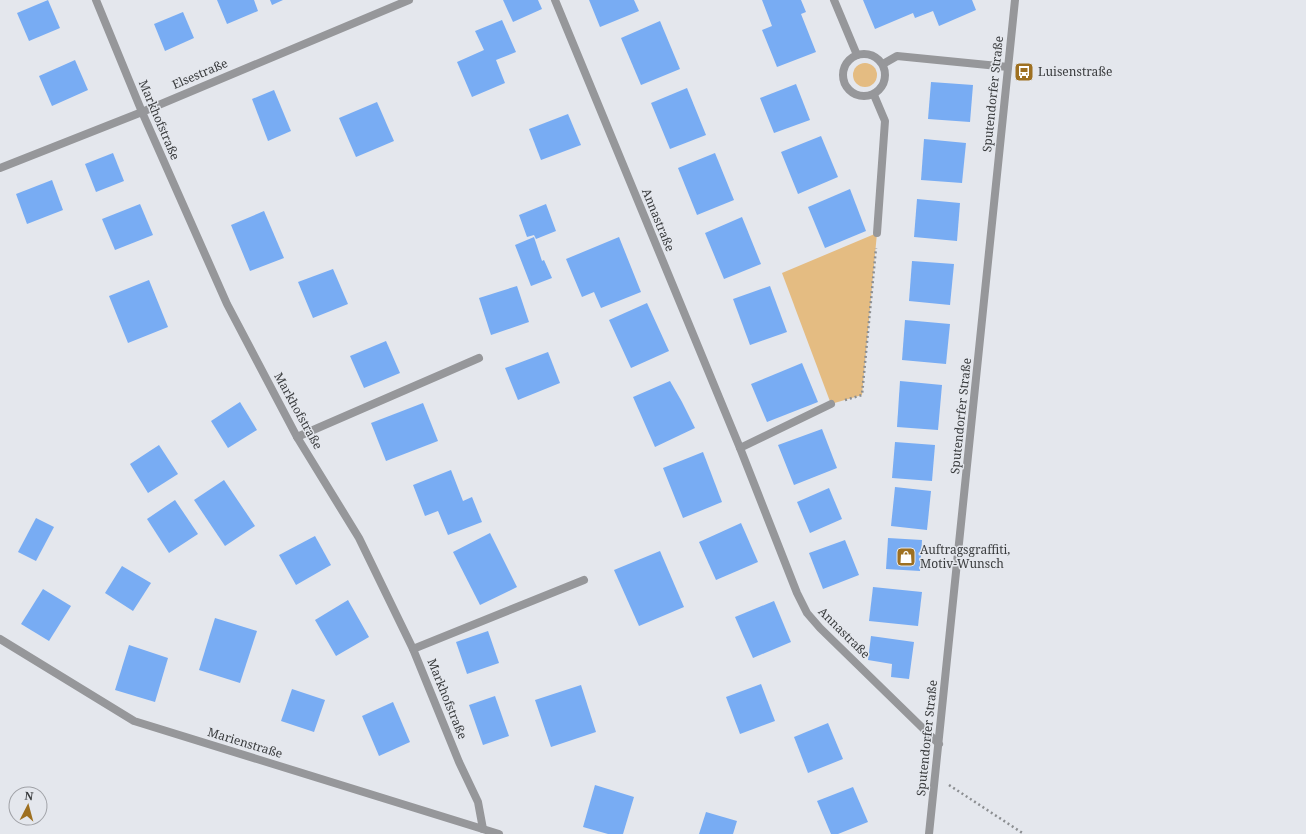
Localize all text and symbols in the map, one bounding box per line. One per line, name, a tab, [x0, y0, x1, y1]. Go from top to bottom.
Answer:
street label: Sputendorfer Straße	[978, 35, 1007, 153]
street label: Elsestraße	[169, 54, 230, 93]
bus stop icon: Luisenstraße	[1013, 61, 1035, 83]
place label: Luisenstraße	[1038, 63, 1113, 80]
street label: Markhofstraße	[135, 77, 184, 163]
street label: Annastraße	[638, 186, 679, 254]
street label: Sputendorfer Straße	[946, 357, 975, 475]
street label: Markhofstraße	[270, 369, 327, 452]
place label: Auftragsgraffiti, Motiv-Wunsch	[920, 541, 1010, 572]
shop icon: Auftragsgraffiti, Motiv-Wunsch	[895, 546, 917, 568]
street label: Annastraße	[815, 603, 874, 662]
street label: Markhofstraße	[424, 656, 471, 742]
street label: Sputendorfer Straße	[912, 679, 941, 797]
street label: Marienstraße	[206, 723, 285, 762]
north arrow	[8, 786, 48, 826]
text: N	[24, 788, 35, 804]

